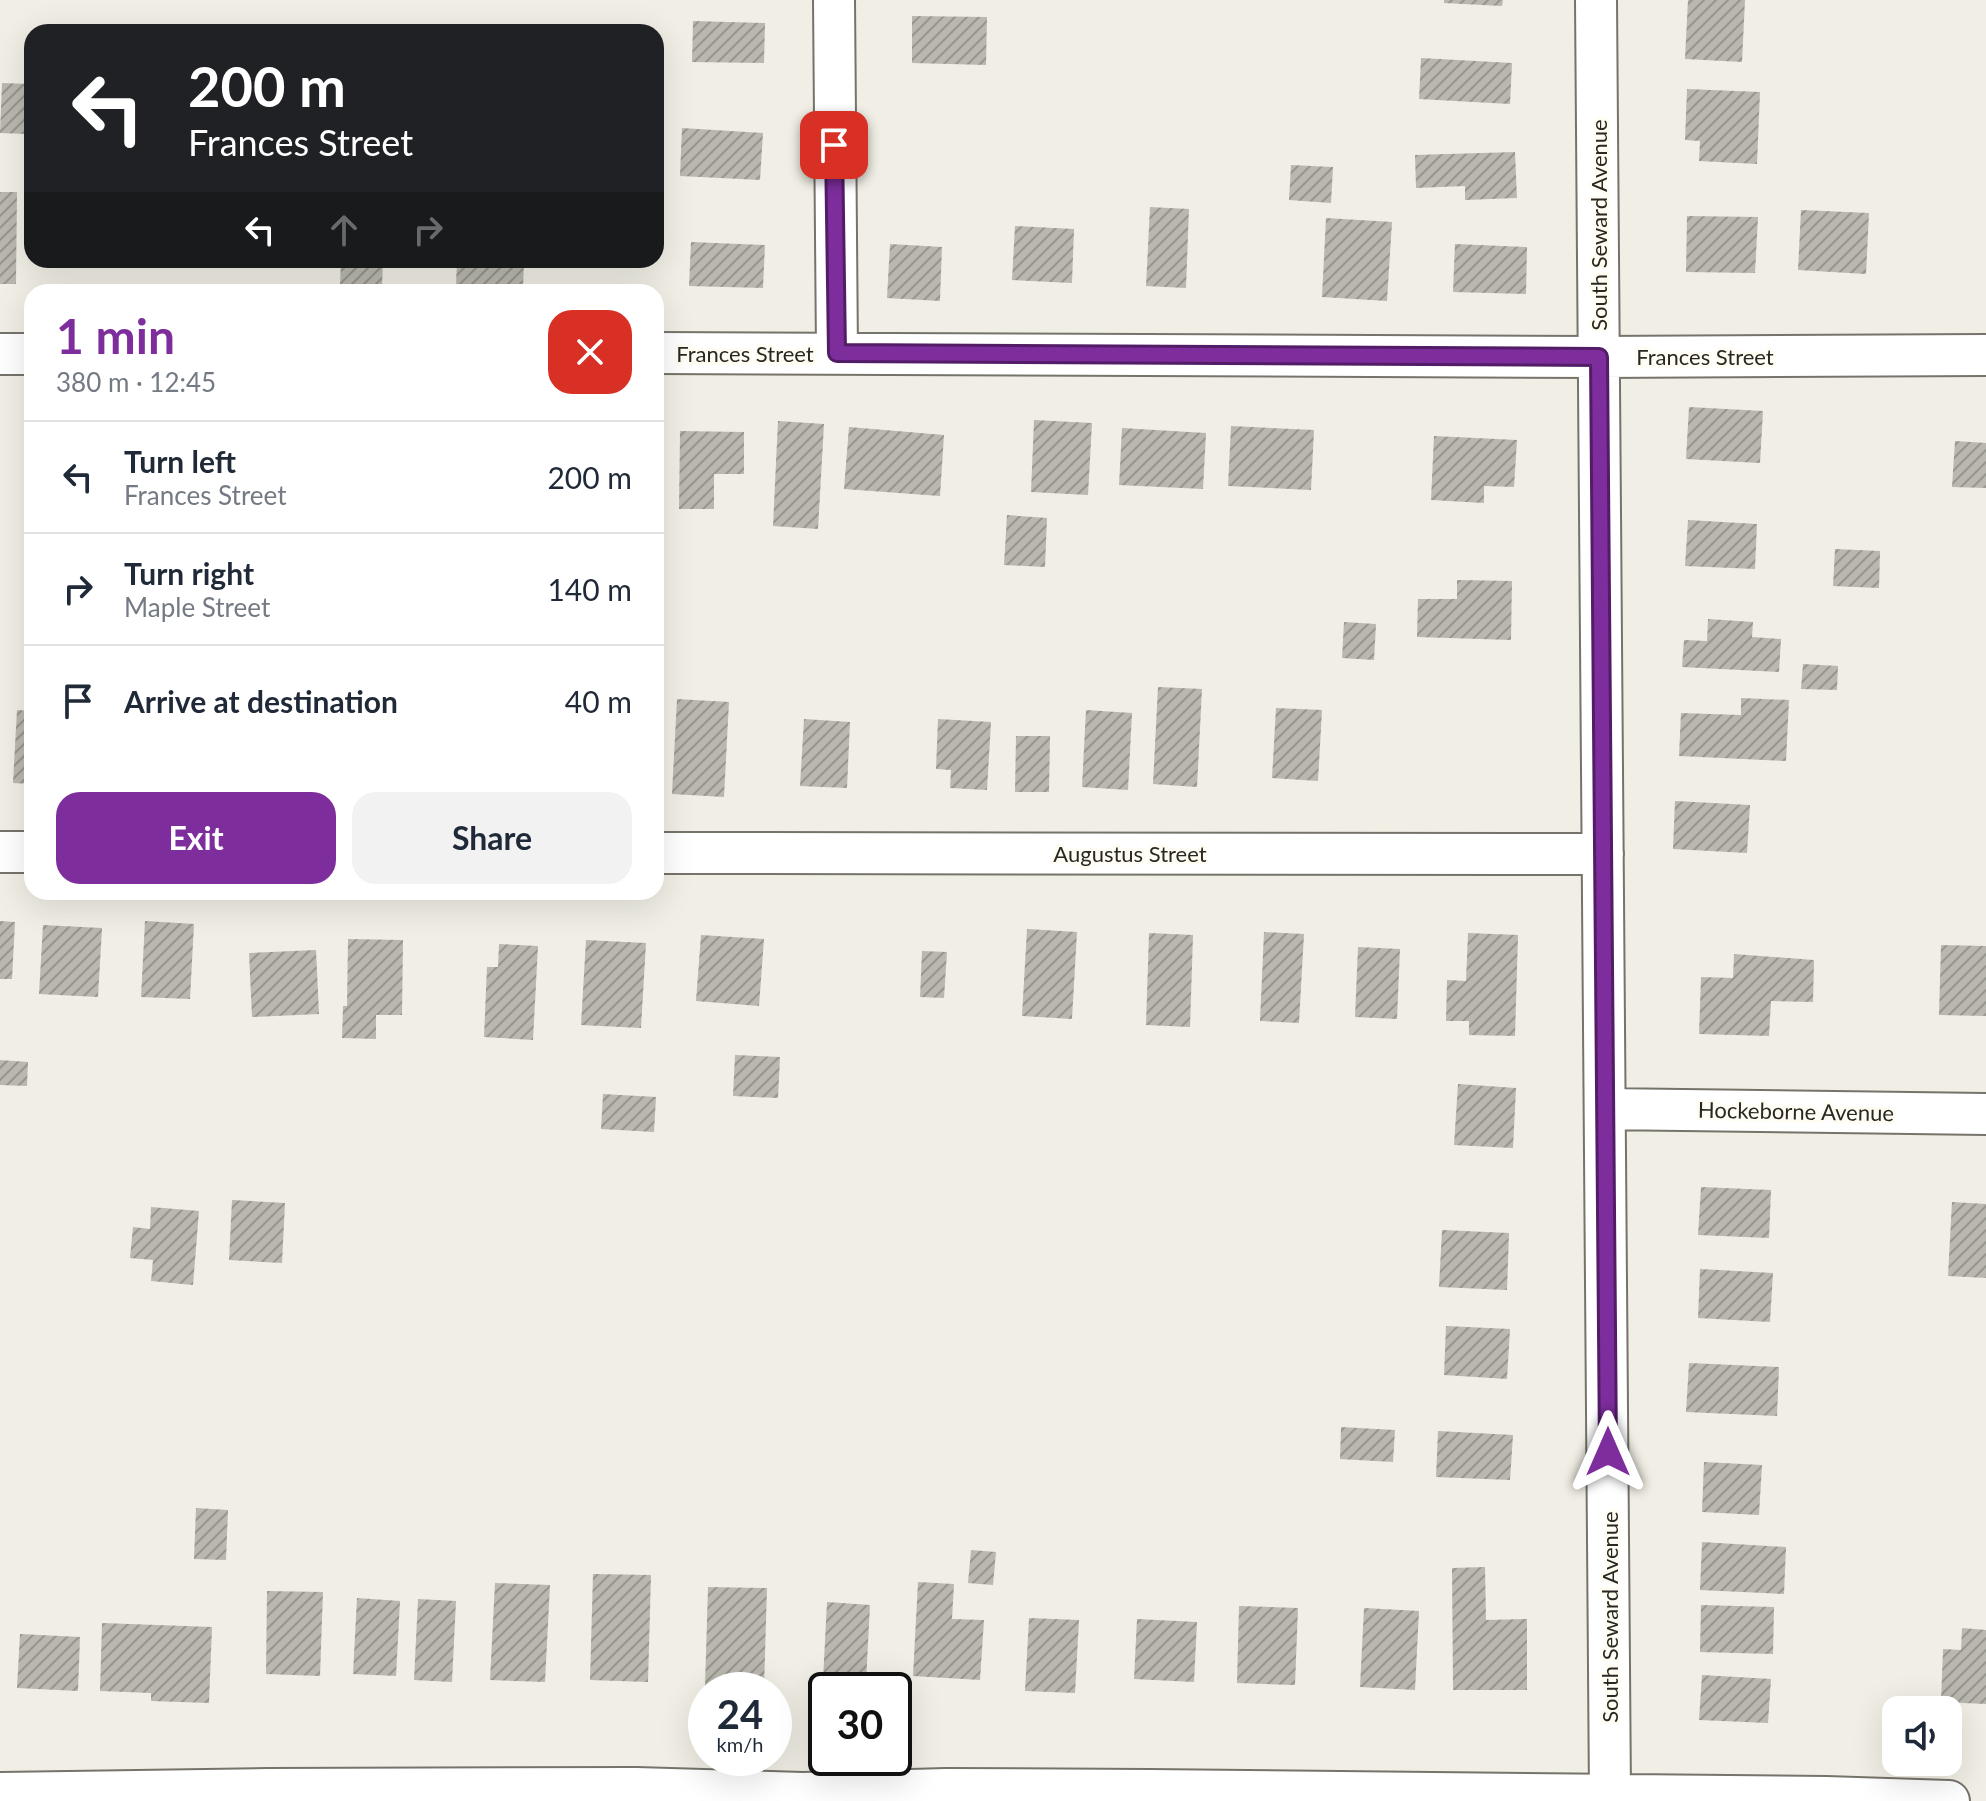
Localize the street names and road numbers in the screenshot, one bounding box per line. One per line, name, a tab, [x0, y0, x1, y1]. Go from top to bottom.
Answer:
street label: South Seward Avenue	[1585, 119, 1612, 331]
street label: Frances Street	[676, 340, 814, 367]
street label: Frances Street	[1636, 343, 1774, 370]
street label: Augustus Street	[1053, 840, 1207, 867]
street label: Hockeborne Avenue	[1698, 1096, 1894, 1126]
street label: South Seward Avenue	[1596, 1511, 1623, 1723]

